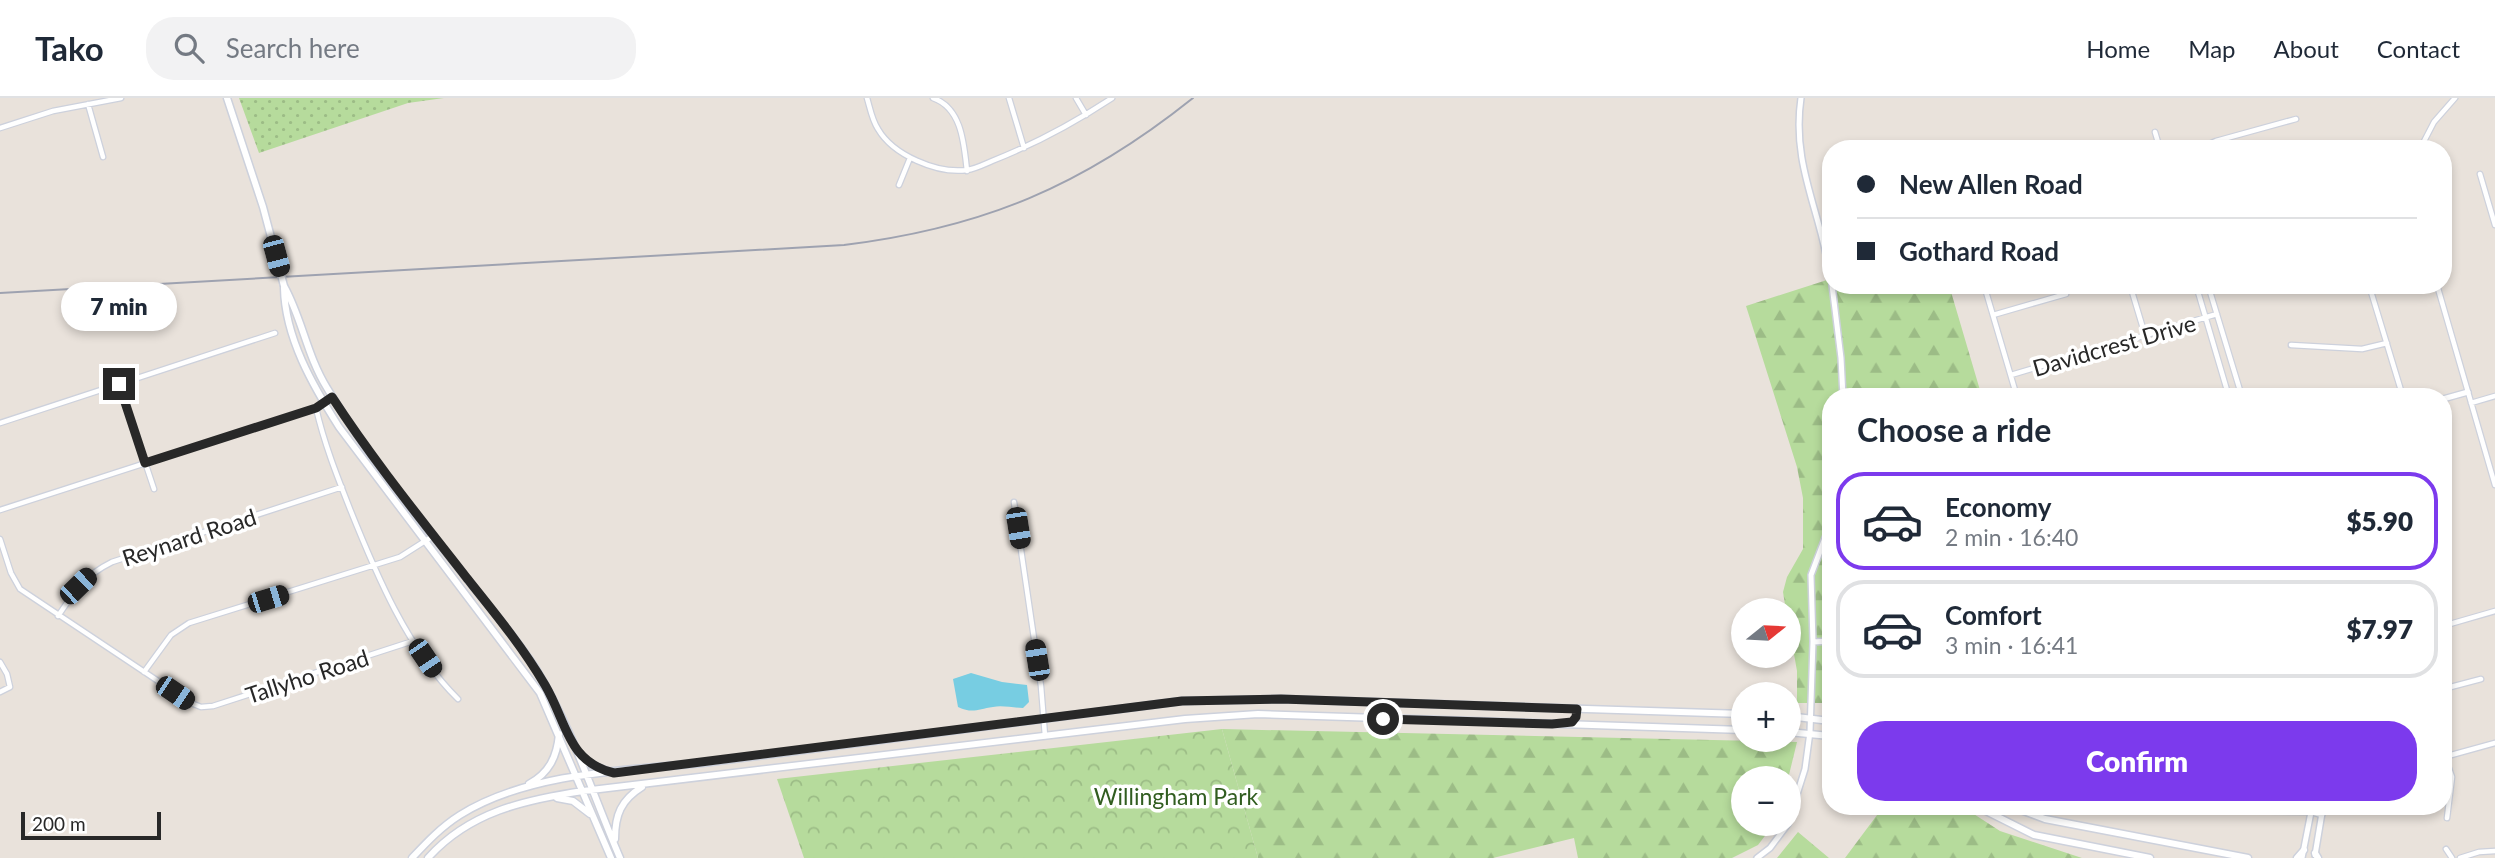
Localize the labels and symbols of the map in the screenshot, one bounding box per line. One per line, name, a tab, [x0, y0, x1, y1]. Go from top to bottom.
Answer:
car	[261, 233, 292, 279]
callout: 7 min	[61, 282, 177, 331]
street label: Davidcrest Drive	[2029, 308, 2199, 382]
route end	[103, 368, 135, 400]
street label: Reynard Road	[118, 502, 260, 572]
car	[1005, 506, 1032, 550]
car	[56, 564, 101, 608]
car	[245, 583, 292, 615]
north arrow	[1731, 598, 1801, 668]
car	[405, 635, 446, 681]
car	[1024, 638, 1051, 682]
street label: Tallyho Road	[242, 643, 372, 709]
car	[152, 673, 199, 713]
route start	[1367, 703, 1399, 735]
park label: Willingham Park	[1094, 782, 1259, 810]
scale bar	[21, 809, 161, 841]

